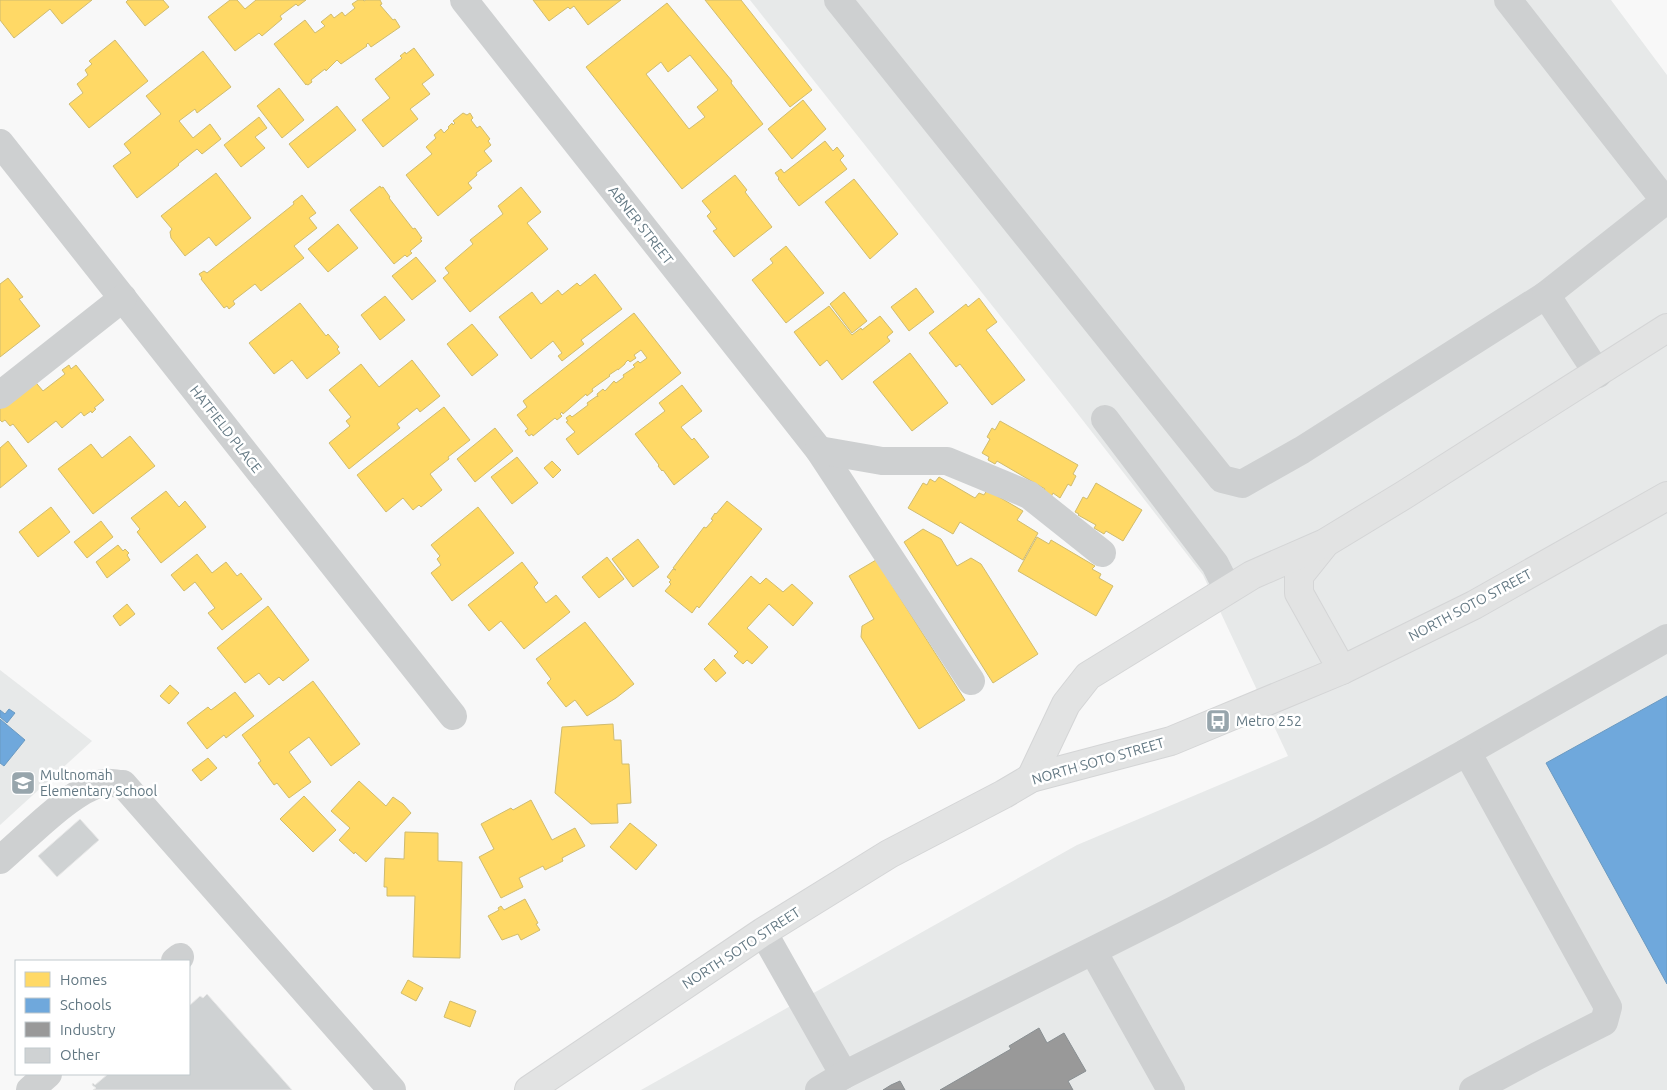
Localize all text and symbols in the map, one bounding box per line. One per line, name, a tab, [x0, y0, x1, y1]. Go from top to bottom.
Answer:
street label: ABNER STREET	[605, 183, 677, 268]
street label: HATFIELD PLACE	[187, 382, 265, 476]
street label: NORTH SOTO STREET	[1406, 566, 1535, 644]
bus stop icon: Metro 252	[1205, 708, 1231, 734]
place label: Metro 252	[1236, 713, 1302, 729]
street label: NORTH SOTO STREET	[1030, 734, 1166, 788]
place label: Multnomah Elementary School	[40, 767, 158, 799]
school or university icon: Multnomah Elementary School	[10, 770, 36, 796]
street label: NORTH SOTO STREET	[679, 904, 803, 992]
legend	[15, 960, 190, 1075]
text: Homes	[60, 971, 107, 988]
text: Schools	[60, 996, 111, 1013]
text: Industry	[60, 1021, 115, 1038]
text: Other	[60, 1046, 100, 1063]

